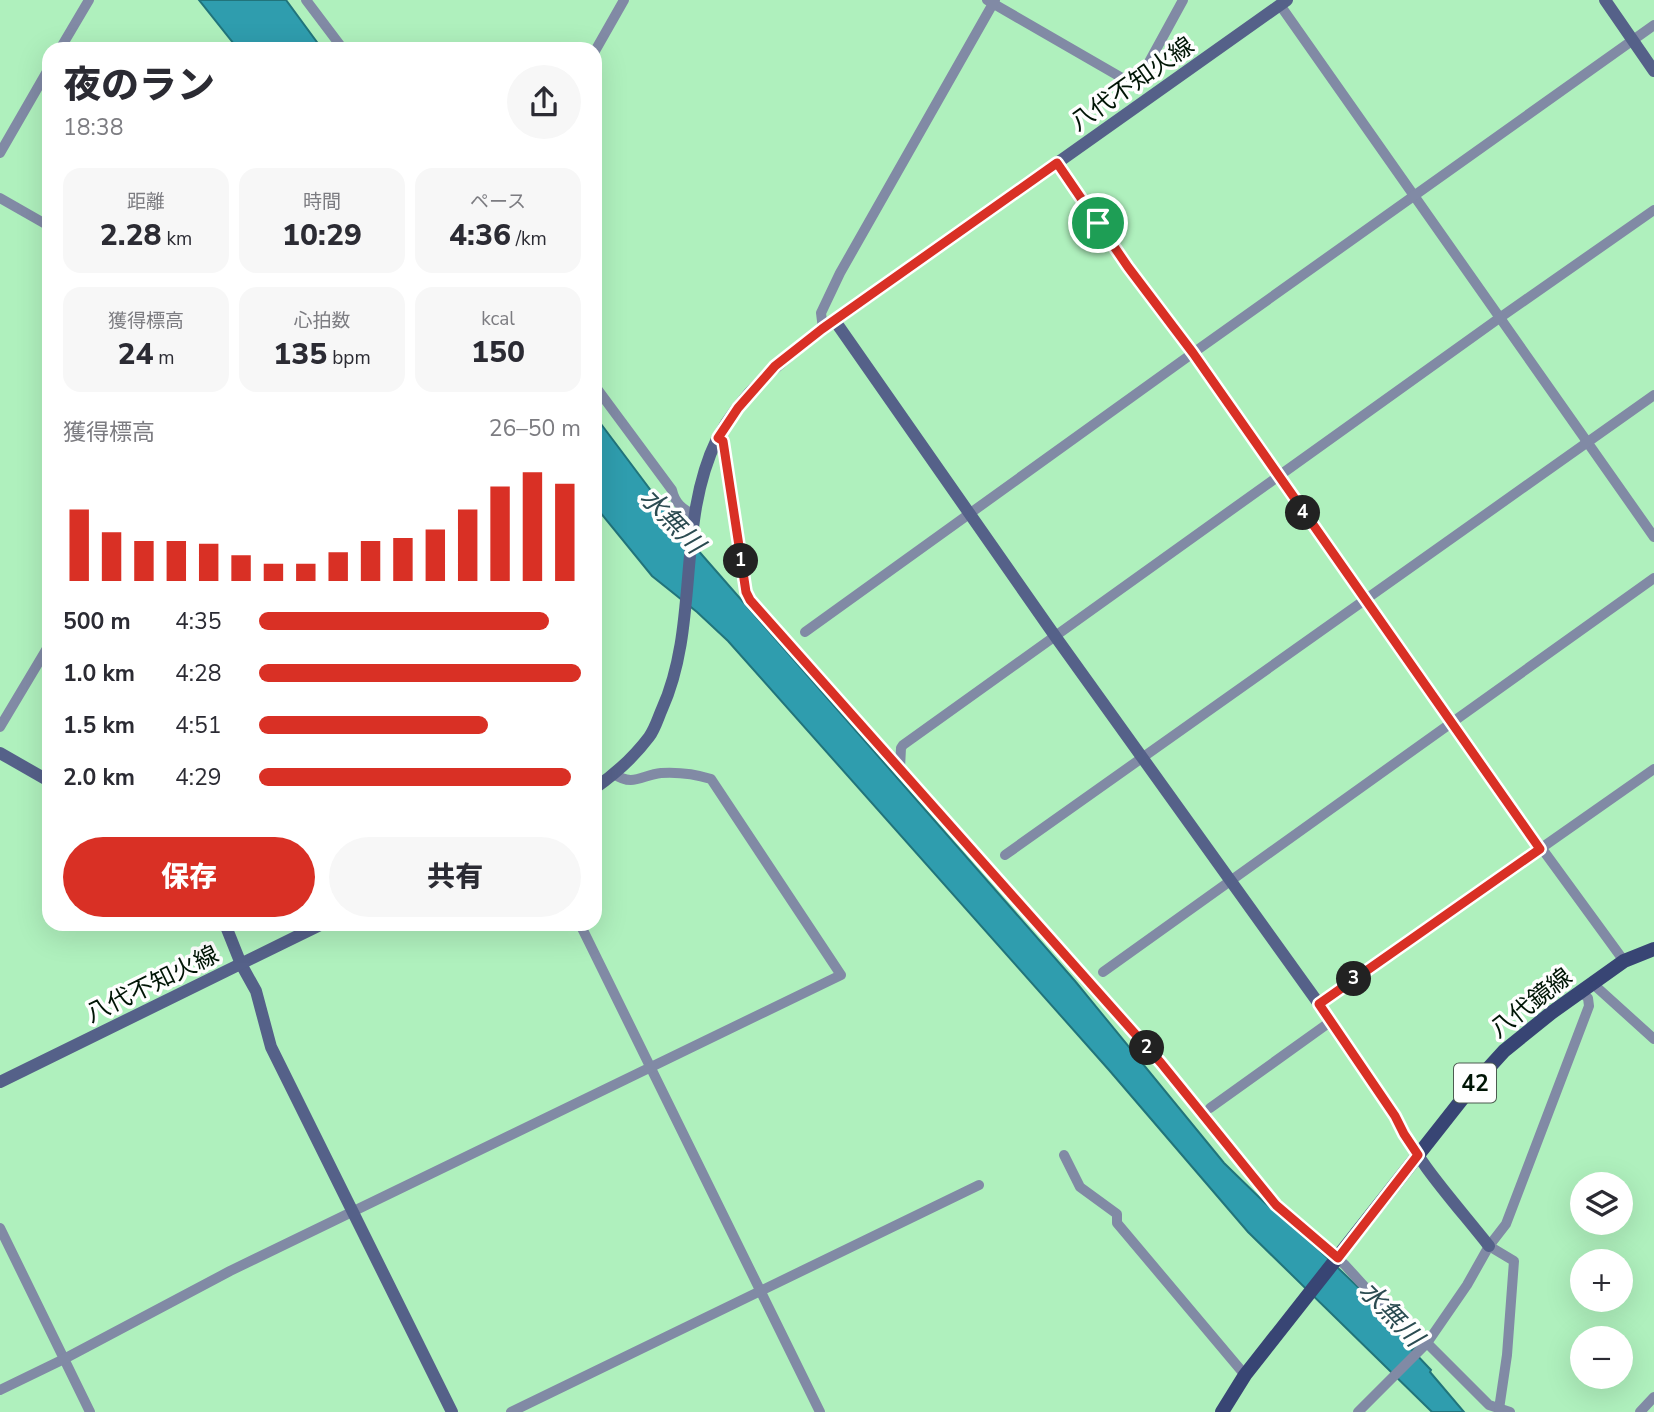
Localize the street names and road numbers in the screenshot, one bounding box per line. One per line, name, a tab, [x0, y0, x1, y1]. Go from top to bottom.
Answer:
street label: 八代不知火線	[1064, 30, 1200, 138]
street label: 八代不知火線	[80, 938, 224, 1030]
street label: 八代鏡線	[1483, 961, 1579, 1045]
road number: 42	[1454, 1064, 1496, 1102]

